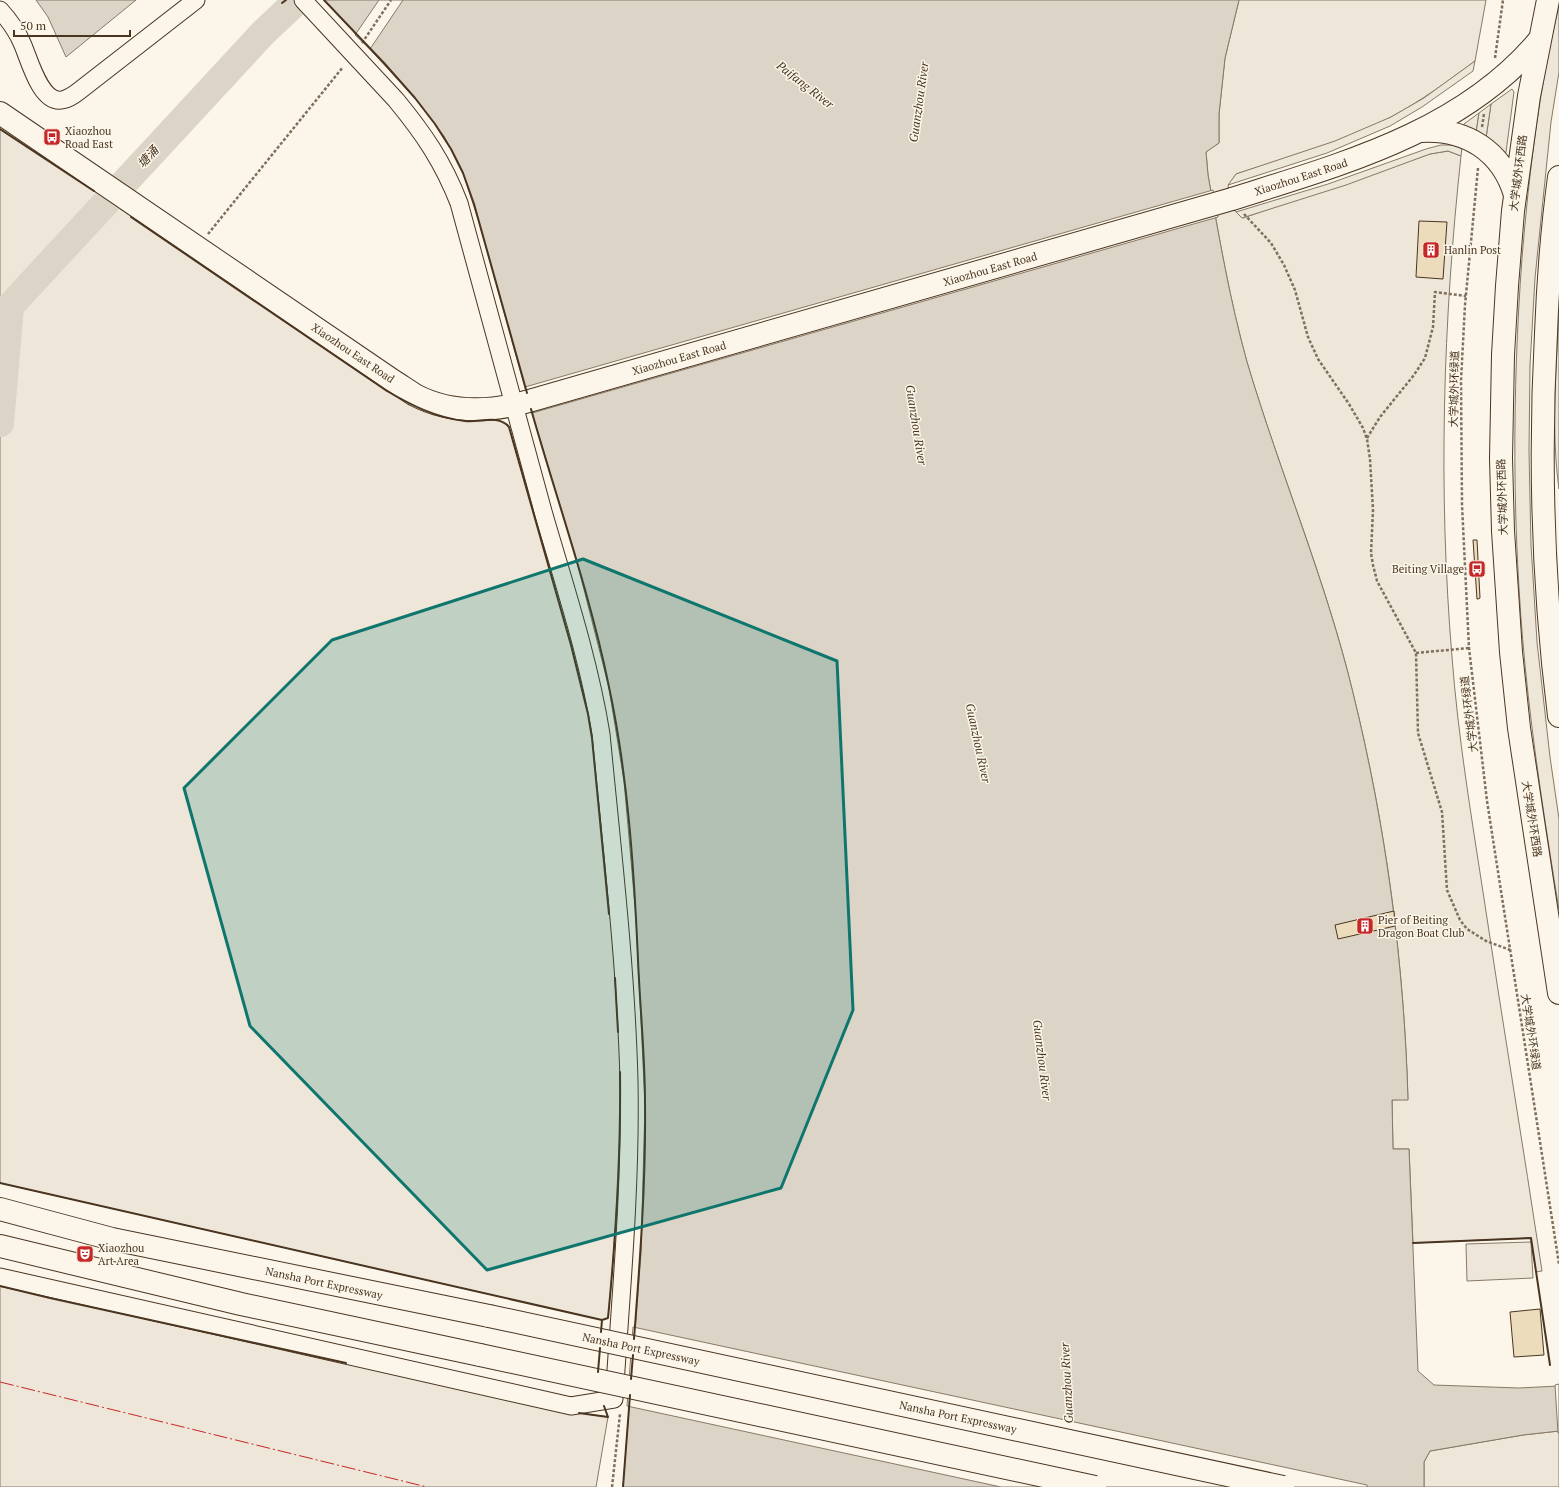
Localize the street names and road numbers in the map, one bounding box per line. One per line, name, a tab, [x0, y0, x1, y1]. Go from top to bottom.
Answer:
street label: 大学城外环西路	[1506, 134, 1530, 212]
street label: Xiaozhou East Road	[1253, 155, 1349, 199]
street label: Xiaozhou East Road	[941, 249, 1039, 289]
street label: Xiaozhou East Road	[309, 320, 397, 386]
street label: Xiaozhou East Road	[630, 338, 728, 378]
street label: 大学城外环绿道	[1446, 350, 1462, 428]
street label: 大学城外环西路	[1494, 458, 1510, 536]
street label: 大学城外环绿道	[1457, 675, 1481, 753]
street label: 大学城外环西路	[1519, 780, 1545, 858]
street label: 大学城外环绿道	[1518, 993, 1544, 1071]
street label: Nansha Port Expressway	[264, 1264, 384, 1302]
street label: Nansha Port Expressway	[581, 1330, 701, 1368]
street label: Nansha Port Expressway	[898, 1398, 1018, 1436]

